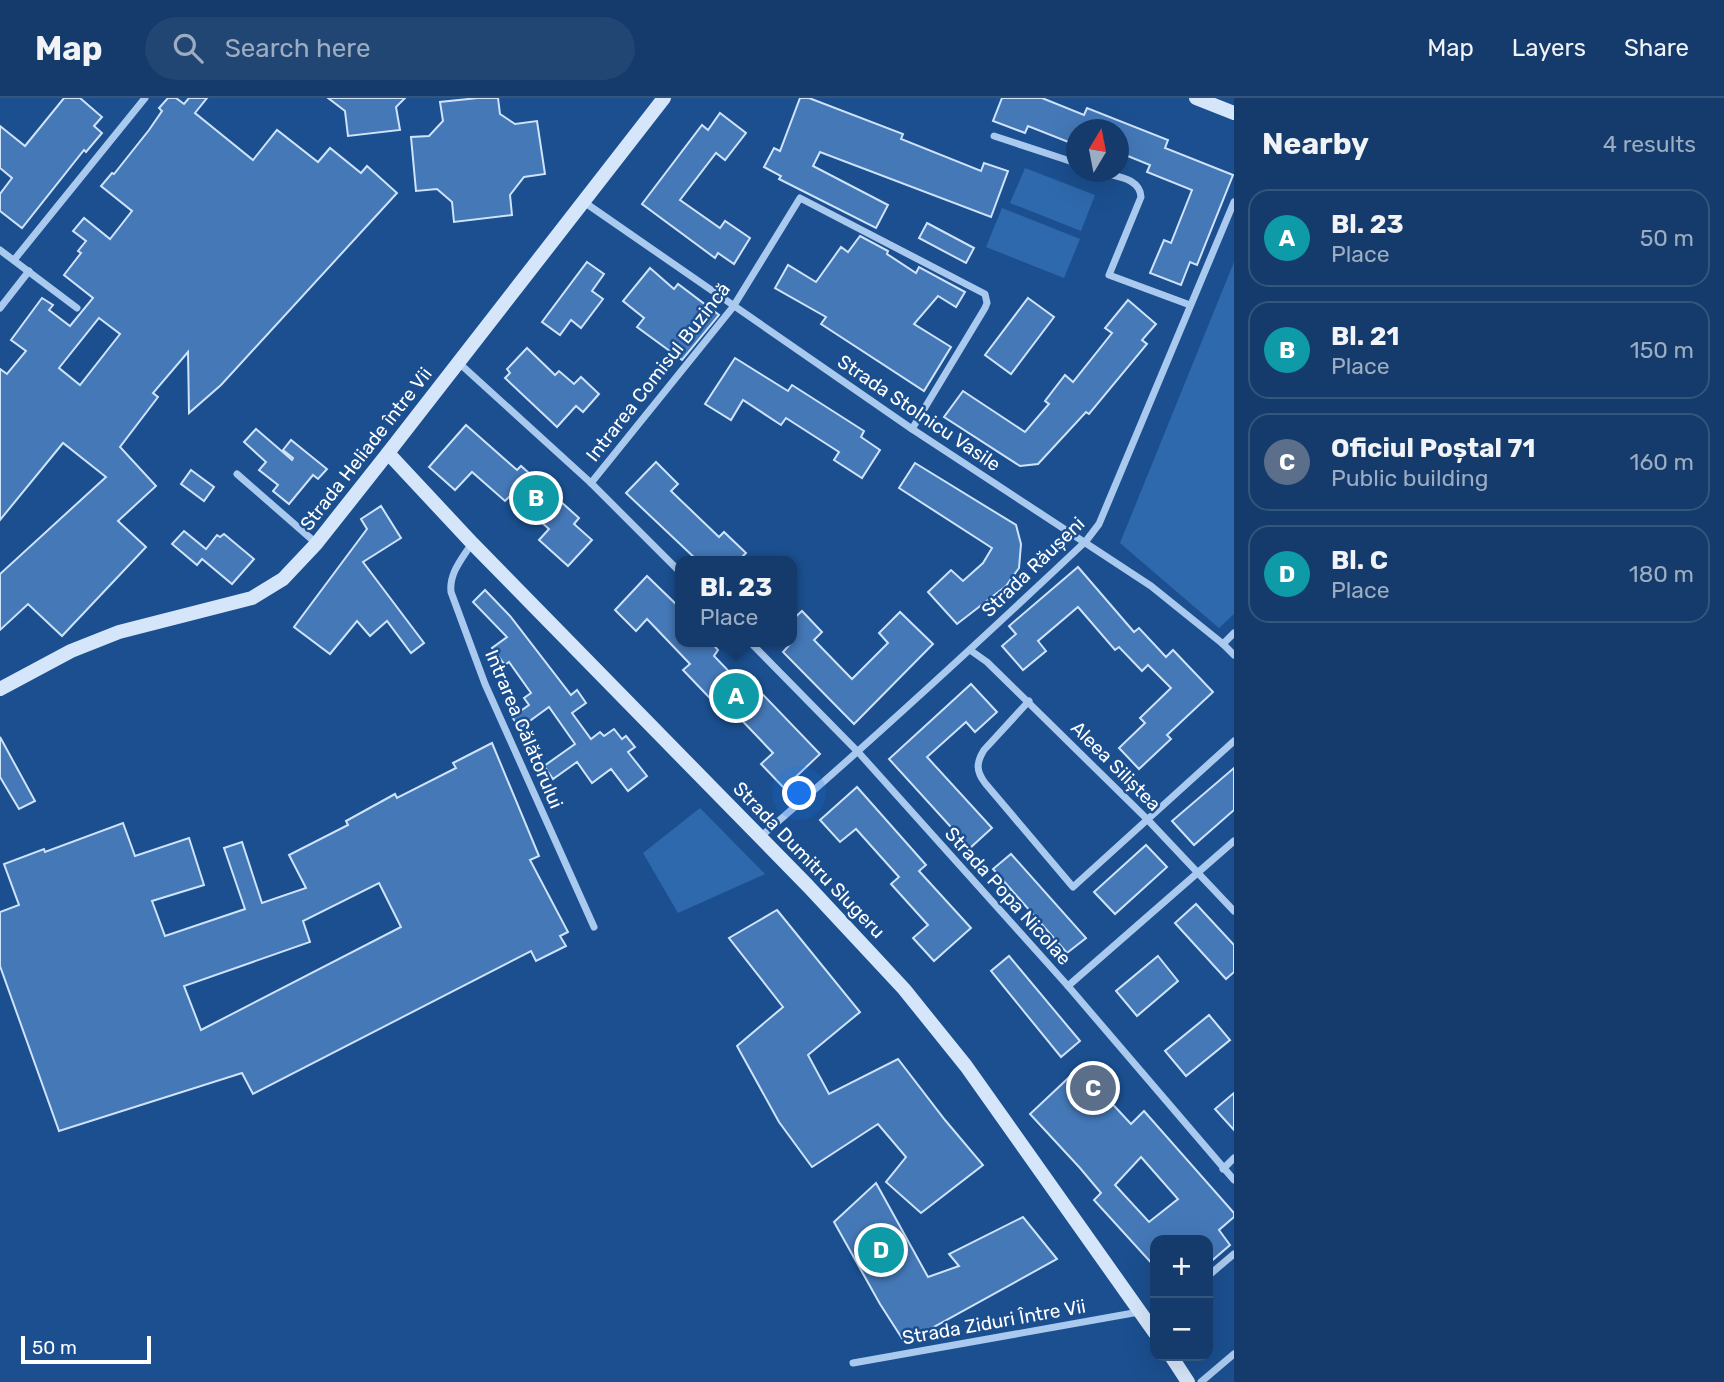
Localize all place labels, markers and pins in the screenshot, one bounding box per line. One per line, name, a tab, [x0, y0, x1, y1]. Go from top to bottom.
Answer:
pin: B	[513, 472, 559, 524]
pin: A	[713, 670, 759, 722]
pin: C	[1070, 1062, 1116, 1114]
pin: D	[858, 1224, 904, 1276]

